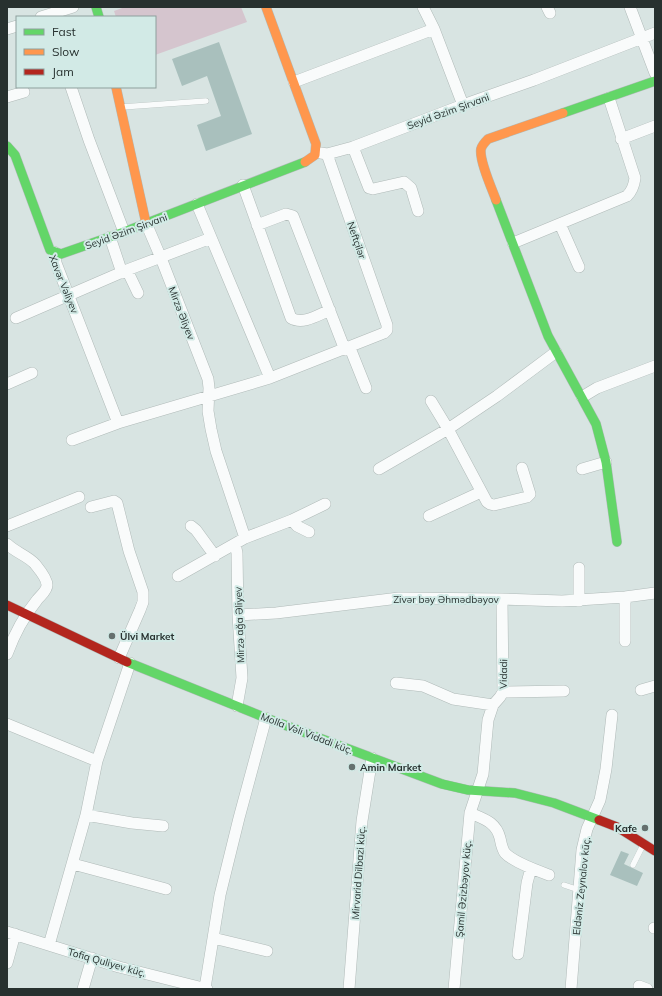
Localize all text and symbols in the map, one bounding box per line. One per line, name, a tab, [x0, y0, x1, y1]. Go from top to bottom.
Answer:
legend	[16, 16, 156, 88]
text: Fast	[52, 24, 76, 39]
text: Slow	[52, 44, 80, 59]
text: Jam	[52, 64, 74, 79]
street label: Seyid Əzim Şirvani	[405, 91, 491, 132]
street label: Seyid Əzim Şirvani	[83, 211, 169, 252]
street label: Neftçilər	[344, 220, 369, 261]
street label: Xavər Vəliyev	[46, 253, 81, 316]
street label: Mirzə Əliyev	[165, 285, 198, 342]
street label: Mirzə ağa Əliyev	[232, 586, 247, 663]
street label: Zivər bəy Əhmədbəyov	[393, 593, 500, 606]
place label: Ülvi Market	[120, 630, 175, 643]
marker: Ülvi Market	[107, 631, 117, 641]
street label: Vidadi	[497, 659, 510, 689]
street label: Molla Vəli Vidadi küç.	[259, 710, 355, 757]
place label: Amin Market	[360, 761, 422, 774]
marker: Amin Market	[347, 762, 357, 772]
place label: Kafe	[615, 822, 638, 835]
marker: Kafe	[640, 823, 650, 833]
street label: Mirvarid Dilbazi küç.	[349, 826, 368, 920]
street label: Eldəniz Zeynalov küç.	[570, 836, 593, 936]
street label: Şamil Əzizbəyov küç.	[453, 840, 474, 938]
street label: Tofiq Quliyev küç.	[66, 945, 147, 980]

